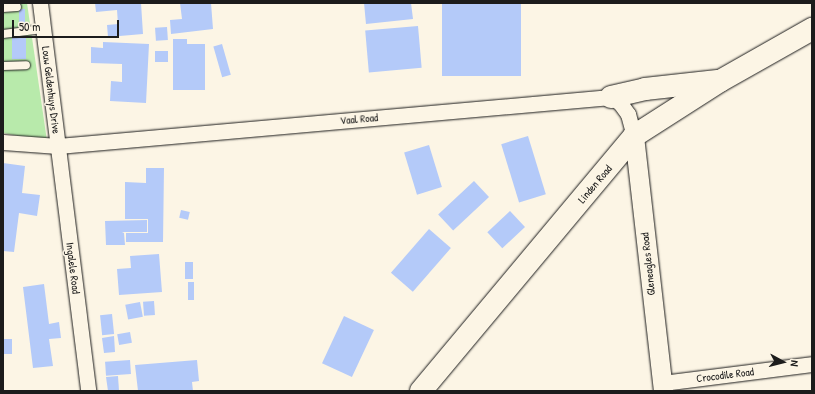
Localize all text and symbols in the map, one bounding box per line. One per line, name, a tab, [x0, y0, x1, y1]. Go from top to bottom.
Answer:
scale bar	[14, 12, 121, 38]
text: 50 m	[19, 18, 40, 35]
street label: Louw Geldenhuys Drive	[39, 46, 63, 134]
street label: Vaal Road	[339, 111, 379, 127]
street label: Linden Road	[575, 162, 615, 206]
street label: Gleneagles Road	[638, 232, 658, 296]
street label: Ingalele Road	[63, 241, 83, 295]
north arrow	[763, 342, 803, 382]
text: N	[788, 360, 802, 367]
street label: Crocodile Road	[695, 365, 755, 385]

